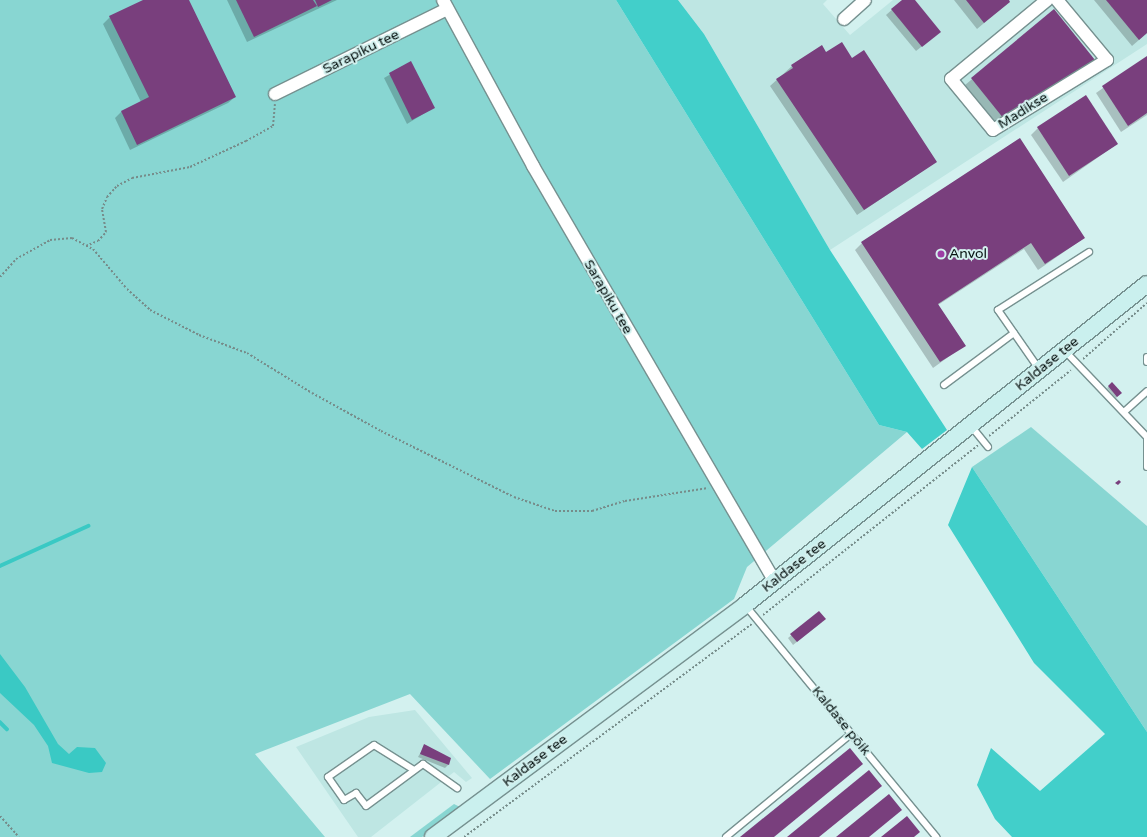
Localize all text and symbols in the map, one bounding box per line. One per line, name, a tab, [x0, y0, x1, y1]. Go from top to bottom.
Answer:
street label: Sarapiku tee	[320, 26, 402, 78]
street label: Madikse	[995, 89, 1051, 133]
place label: Anvol	[949, 246, 987, 262]
marker: Anvol	[936, 249, 946, 259]
street label: Sarapiku tee	[580, 257, 636, 337]
street label: Kaldase tee	[1012, 333, 1082, 395]
street label: Kaldase tee	[759, 536, 829, 596]
street label: Kaldase põik	[808, 683, 874, 759]
street label: Kaldase tee	[499, 731, 571, 791]

